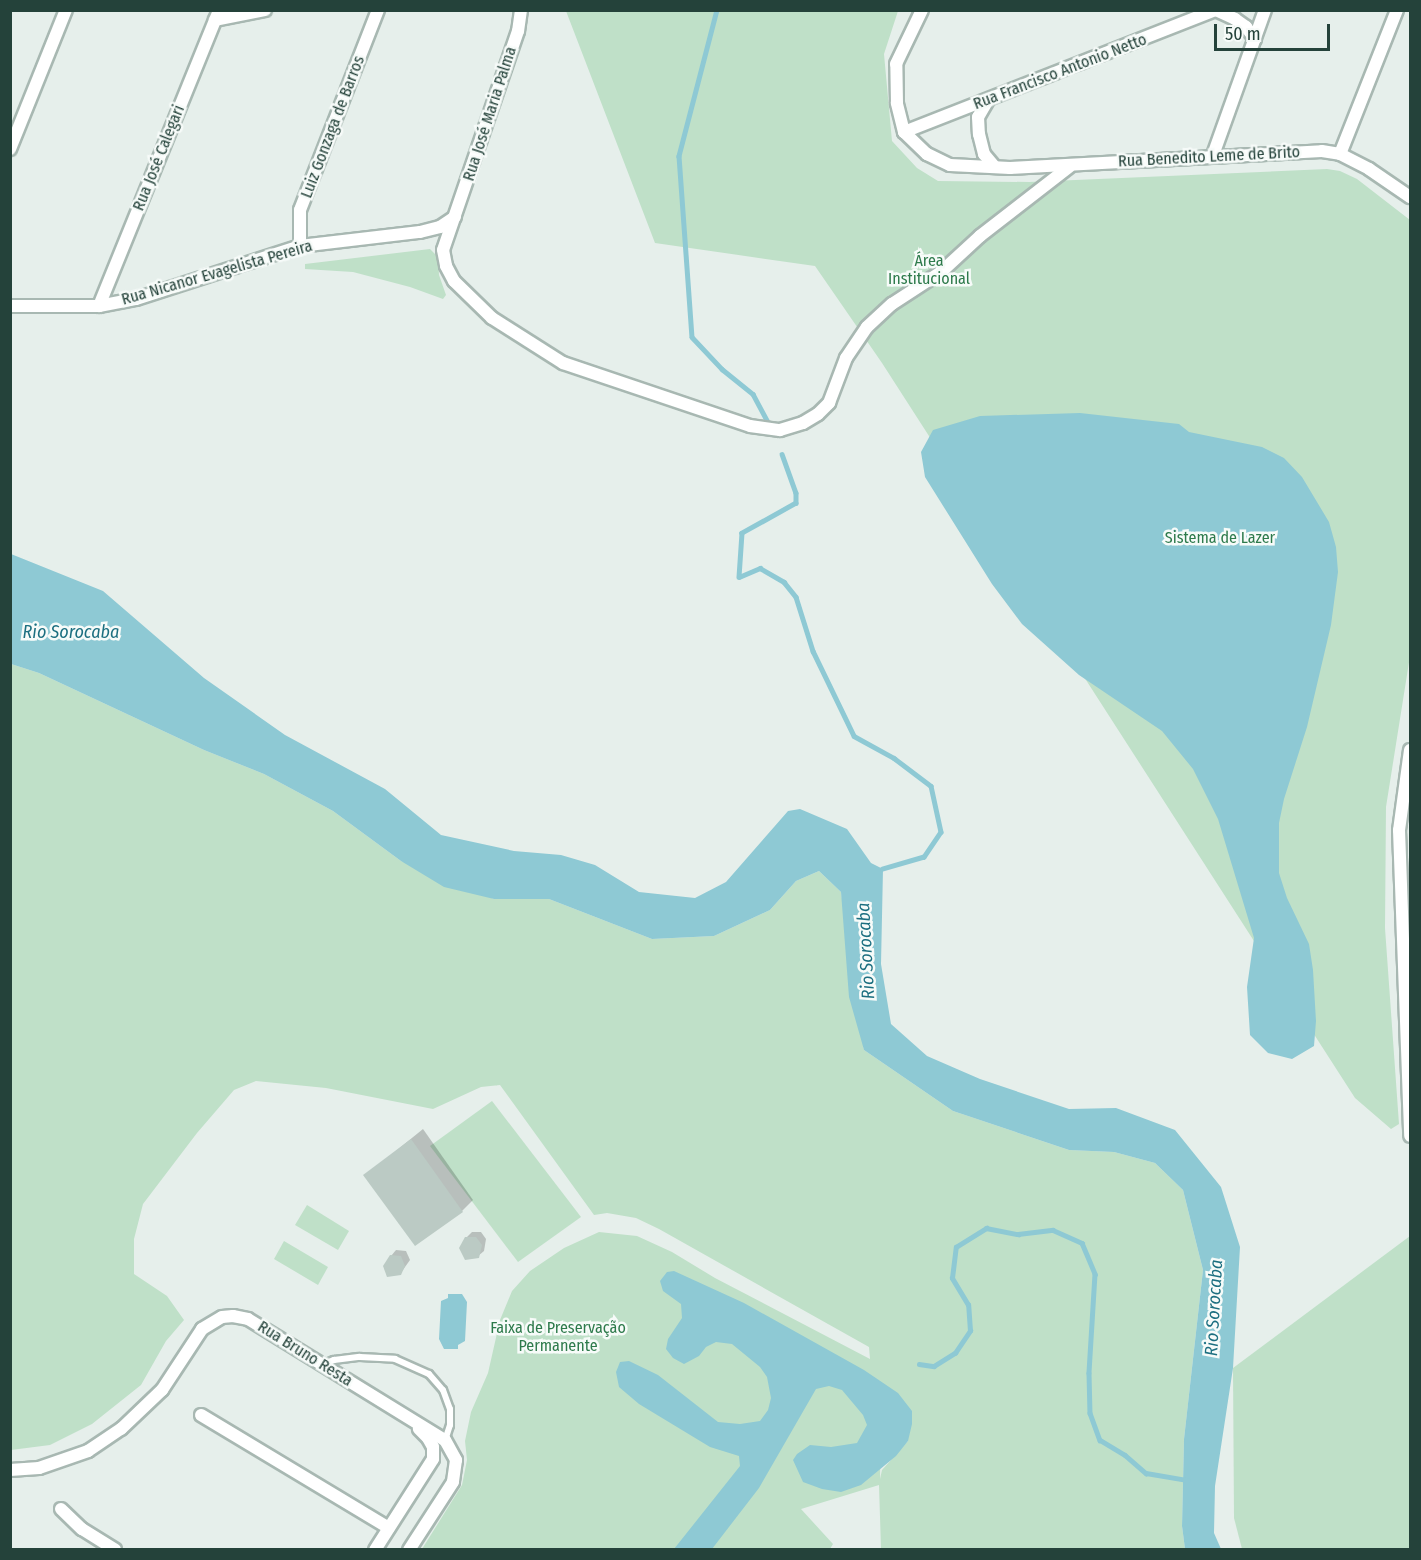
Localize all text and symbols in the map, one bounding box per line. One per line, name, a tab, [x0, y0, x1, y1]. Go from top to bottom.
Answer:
scale bar	[1217, 12, 1332, 50]
text: 50 m	[1225, 23, 1261, 45]
street label: Rua Francisco Antonio Netto	[971, 30, 1149, 114]
street label: Rua José Maria Palma	[459, 44, 521, 184]
street label: Luiz Gonzaga de Barros	[297, 53, 369, 201]
street label: Rua José Calegari	[129, 102, 189, 214]
street label: Rua Benedito Leme de Brito	[1118, 143, 1300, 171]
street label: Rua Nicanor Evagelista Pereira	[119, 237, 315, 309]
park label: Área Institucional	[888, 251, 970, 289]
park label: Sistema de Lazer	[1165, 528, 1275, 548]
water label: Rio Sorocaba	[23, 621, 119, 643]
water label: Rio Sorocaba	[853, 902, 879, 1000]
water label: Rio Sorocaba	[1201, 1259, 1227, 1357]
street label: Rua Bruno Resta	[254, 1317, 356, 1391]
park label: Faixa de Preservação Permanente	[490, 1318, 626, 1356]

